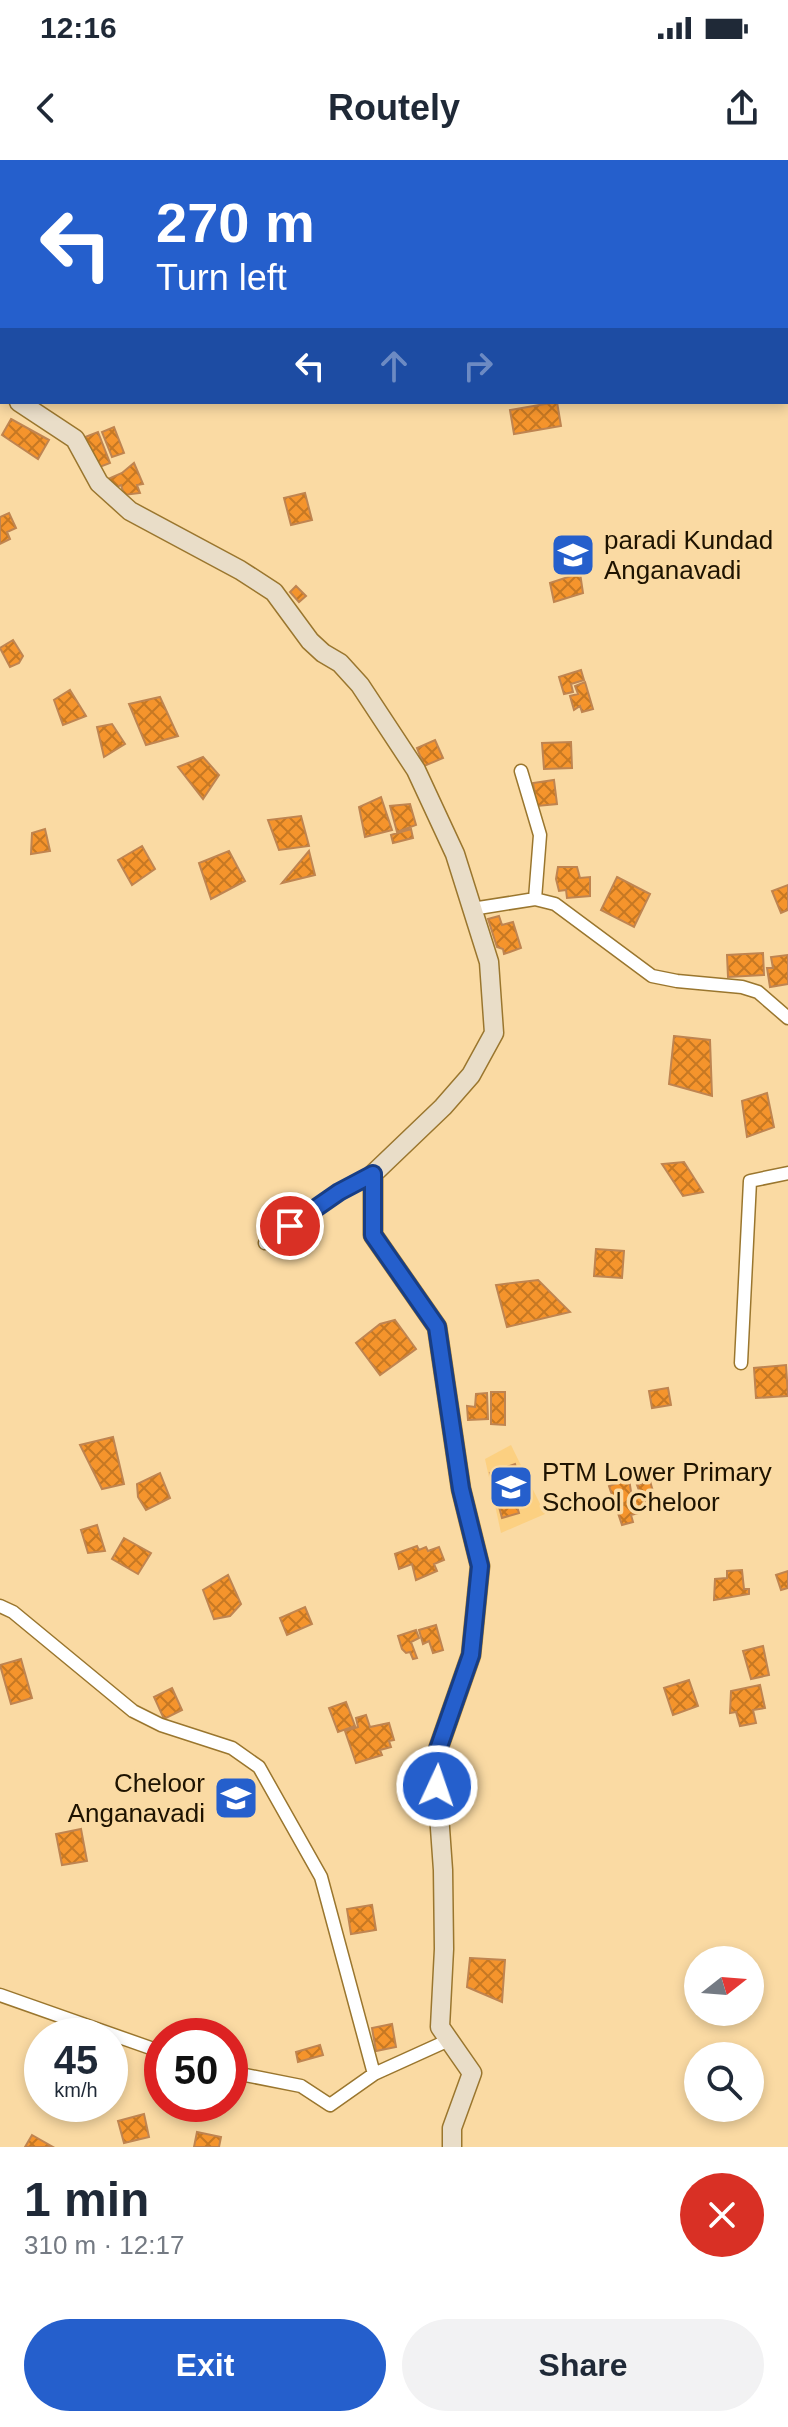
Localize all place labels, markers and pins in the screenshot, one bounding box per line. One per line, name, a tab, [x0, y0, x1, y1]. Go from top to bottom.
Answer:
place label: paradi Kundad Anganavadi	[604, 525, 773, 585]
school or university icon: paradi Kundad Anganavadi	[549, 531, 597, 579]
pin	[256, 1192, 324, 1260]
place label: PTM Lower Primary School Cheloor	[542, 1457, 772, 1517]
school or university icon: PTM Lower Primary School Cheloor	[487, 1463, 535, 1511]
place label: Cheloor Anganavadi	[68, 1768, 205, 1828]
school or university icon: Cheloor Anganavadi	[212, 1774, 260, 1822]

